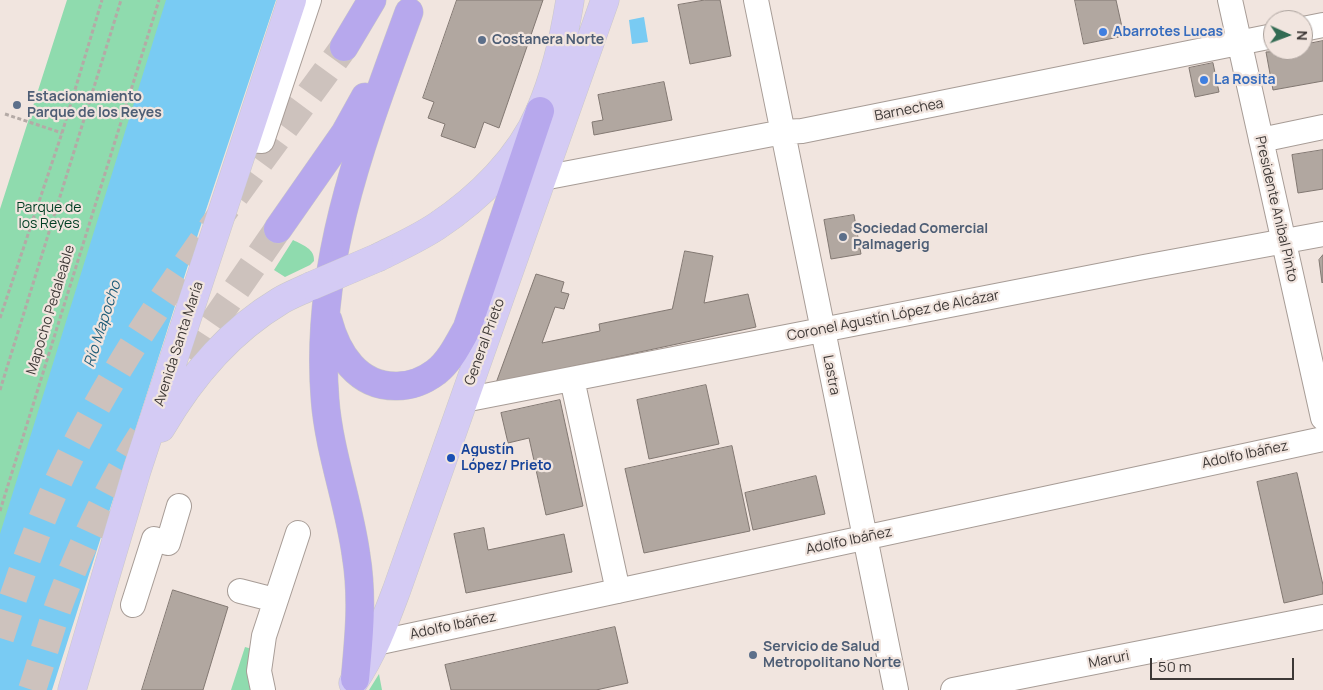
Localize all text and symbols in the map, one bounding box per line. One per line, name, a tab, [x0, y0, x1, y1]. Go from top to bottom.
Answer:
north arrow	[1263, 10, 1313, 60]
place label: Abarrotes Lucas	[1113, 24, 1223, 40]
marker: Abarrotes Lucas	[1097, 26, 1109, 38]
text: N	[1293, 30, 1312, 41]
place label: Costanera Norte	[492, 32, 604, 48]
marker: Costanera Norte	[476, 34, 488, 46]
place label: La Rosita	[1214, 72, 1276, 88]
marker: La Rosita	[1198, 74, 1210, 86]
place label: Estacionamiento Parque de los Reyes	[27, 89, 162, 121]
street label: Barnechea	[873, 95, 945, 125]
marker: Estacionamiento Parque de los Reyes	[11, 99, 23, 111]
street label: Presidente Aníbal Pinto	[1251, 134, 1301, 284]
park label: Parque de los Reyes	[16, 200, 82, 232]
place label: Sociedad Comercial Palmagerig	[853, 221, 988, 253]
marker: Sociedad Comercial Palmagerig	[837, 231, 849, 243]
street label: Mapocho Pedaleable	[23, 243, 79, 377]
water label: Río Mapocho	[81, 279, 125, 369]
street label: Avenida Santa María	[151, 280, 207, 408]
street label: Coronel Agustín López de Alcázar	[786, 287, 1000, 345]
street label: General Prieto	[461, 296, 509, 388]
street label: Lastra	[819, 354, 843, 396]
street label: Adolfo Ibáñez	[1200, 438, 1290, 472]
place label: Agustín López/ Prieto	[461, 442, 552, 474]
marker: Agustín López/ Prieto	[445, 452, 457, 464]
street label: Adolfo Ibáñez	[804, 524, 894, 558]
street label: Adolfo Ibáñez	[408, 609, 498, 643]
place label: Servicio de Salud Metropolitano Norte	[763, 639, 901, 672]
street label: Maruri	[1087, 648, 1131, 672]
scale bar	[1153, 648, 1297, 680]
marker: Servicio de Salud Metropolitano Norte	[747, 649, 759, 661]
text: 50 m	[1158, 656, 1192, 677]

